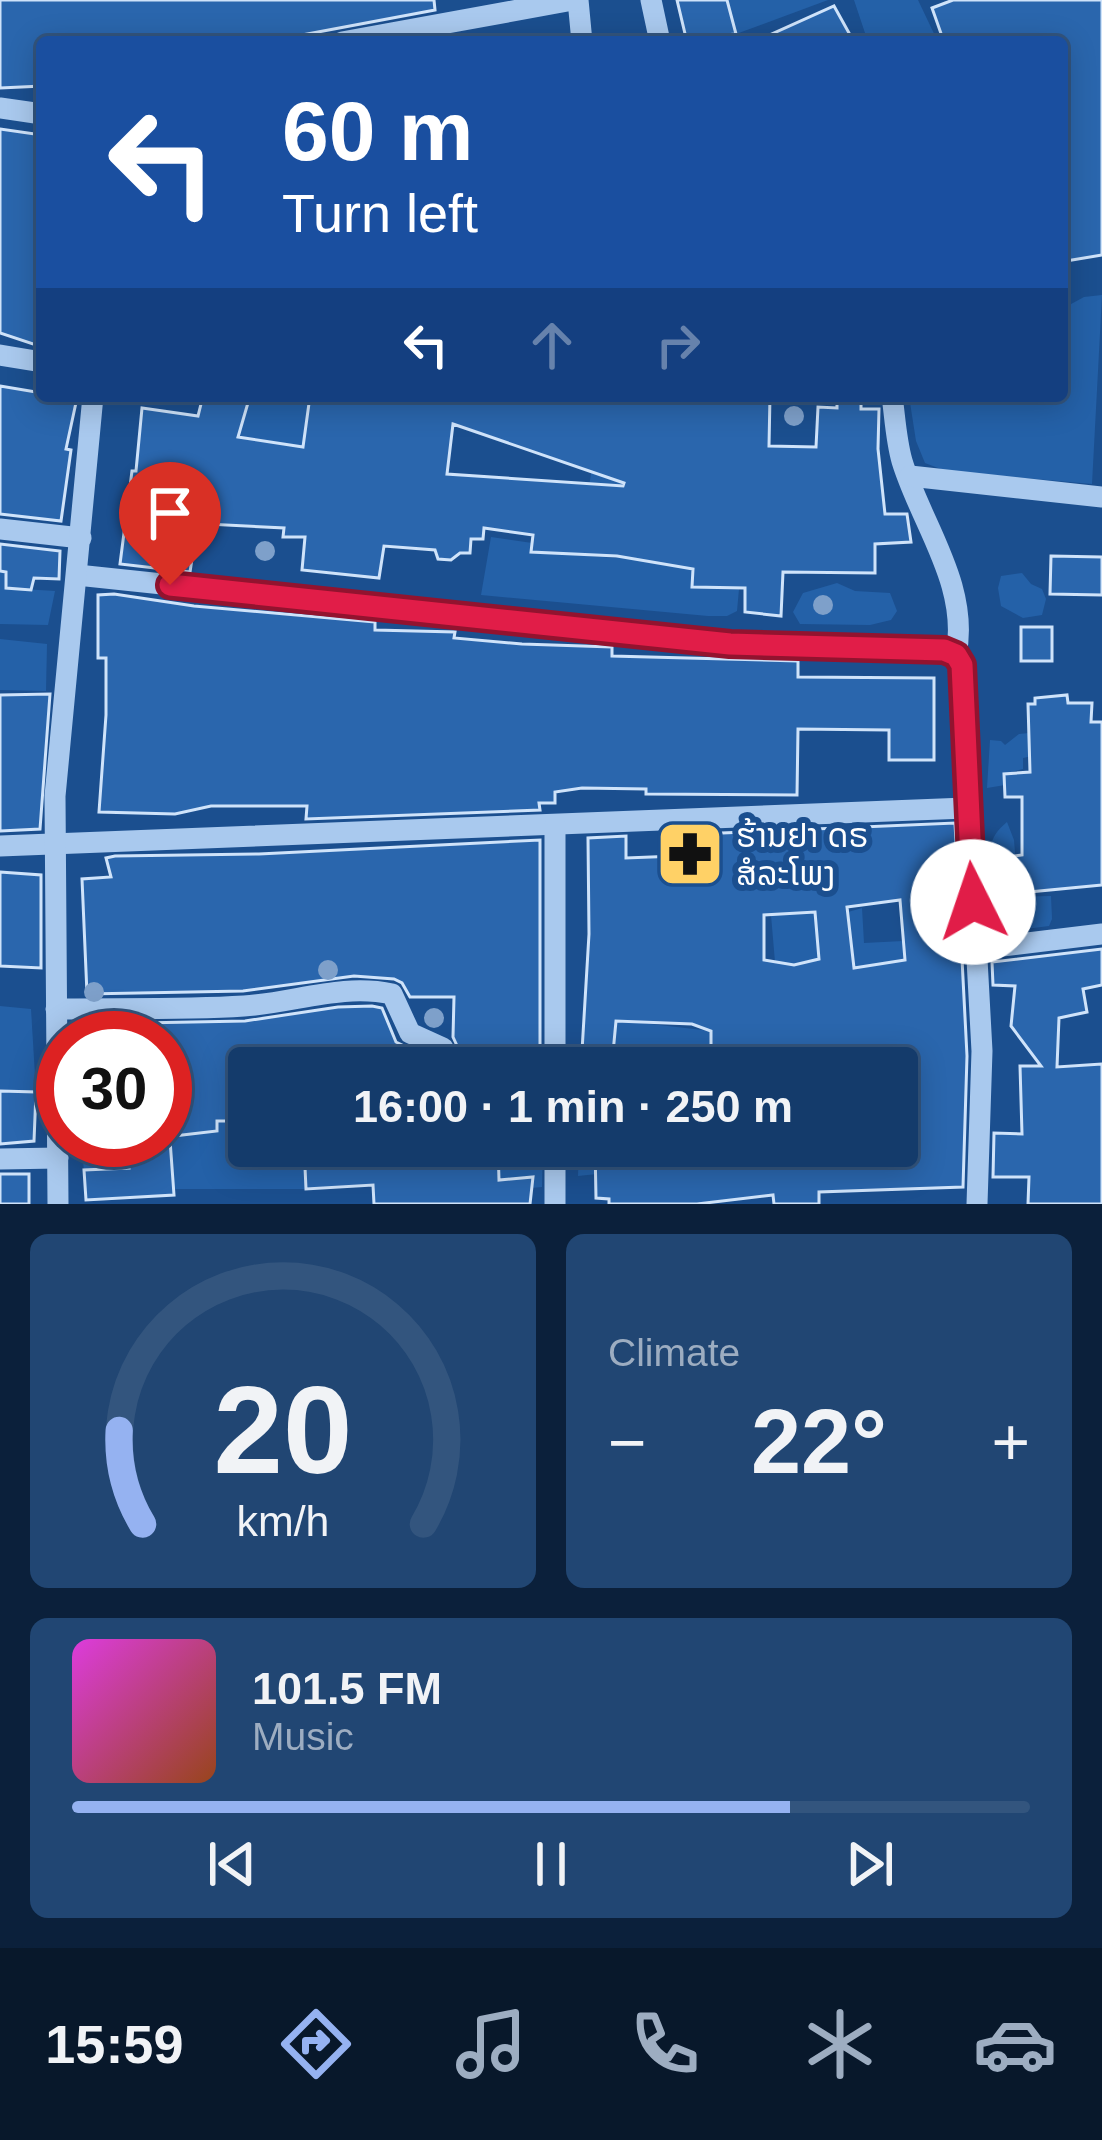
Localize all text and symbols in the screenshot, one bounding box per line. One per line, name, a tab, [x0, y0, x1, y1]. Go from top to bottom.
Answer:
icon: left	[84, 84, 240, 240]
text: 60 m	[282, 84, 473, 178]
text: Turn left	[282, 183, 478, 243]
icon: left	[393, 312, 459, 378]
icon: ahead	[519, 312, 585, 378]
icon: right	[645, 312, 711, 378]
pin	[119, 462, 221, 585]
icon: arrive	[137, 480, 203, 546]
place label: ຮ້ານຢາ ດຣ ສໍລະໂພງ	[736, 817, 869, 892]
pharmacy icon: ຮ້ານຢາ ດຣ ສໍລະໂພງ	[655, 819, 725, 889]
position arrow	[910, 839, 1036, 965]
speed limit sign: 30	[36, 1011, 192, 1167]
text: 16:00 · 1 min · 250 m	[353, 1081, 793, 1132]
text: Climate	[608, 1331, 740, 1374]
text: 20	[214, 1360, 352, 1499]
text: 22°	[751, 1392, 887, 1492]
text: −	[608, 1405, 647, 1479]
text: +	[991, 1405, 1030, 1479]
text: km/h	[237, 1497, 329, 1545]
text: 101.5 FM	[252, 1663, 442, 1714]
text: Music	[252, 1715, 354, 1758]
icon: previous	[199, 1831, 265, 1897]
icon: pause	[518, 1831, 584, 1897]
icon: next	[837, 1831, 903, 1897]
icon: directions	[274, 2002, 358, 2086]
icon: music	[449, 2002, 533, 2086]
icon: phone	[623, 2002, 707, 2086]
icon: climate	[798, 2002, 882, 2086]
icon: car	[973, 2002, 1057, 2086]
text: 15:59	[45, 2014, 183, 2074]

